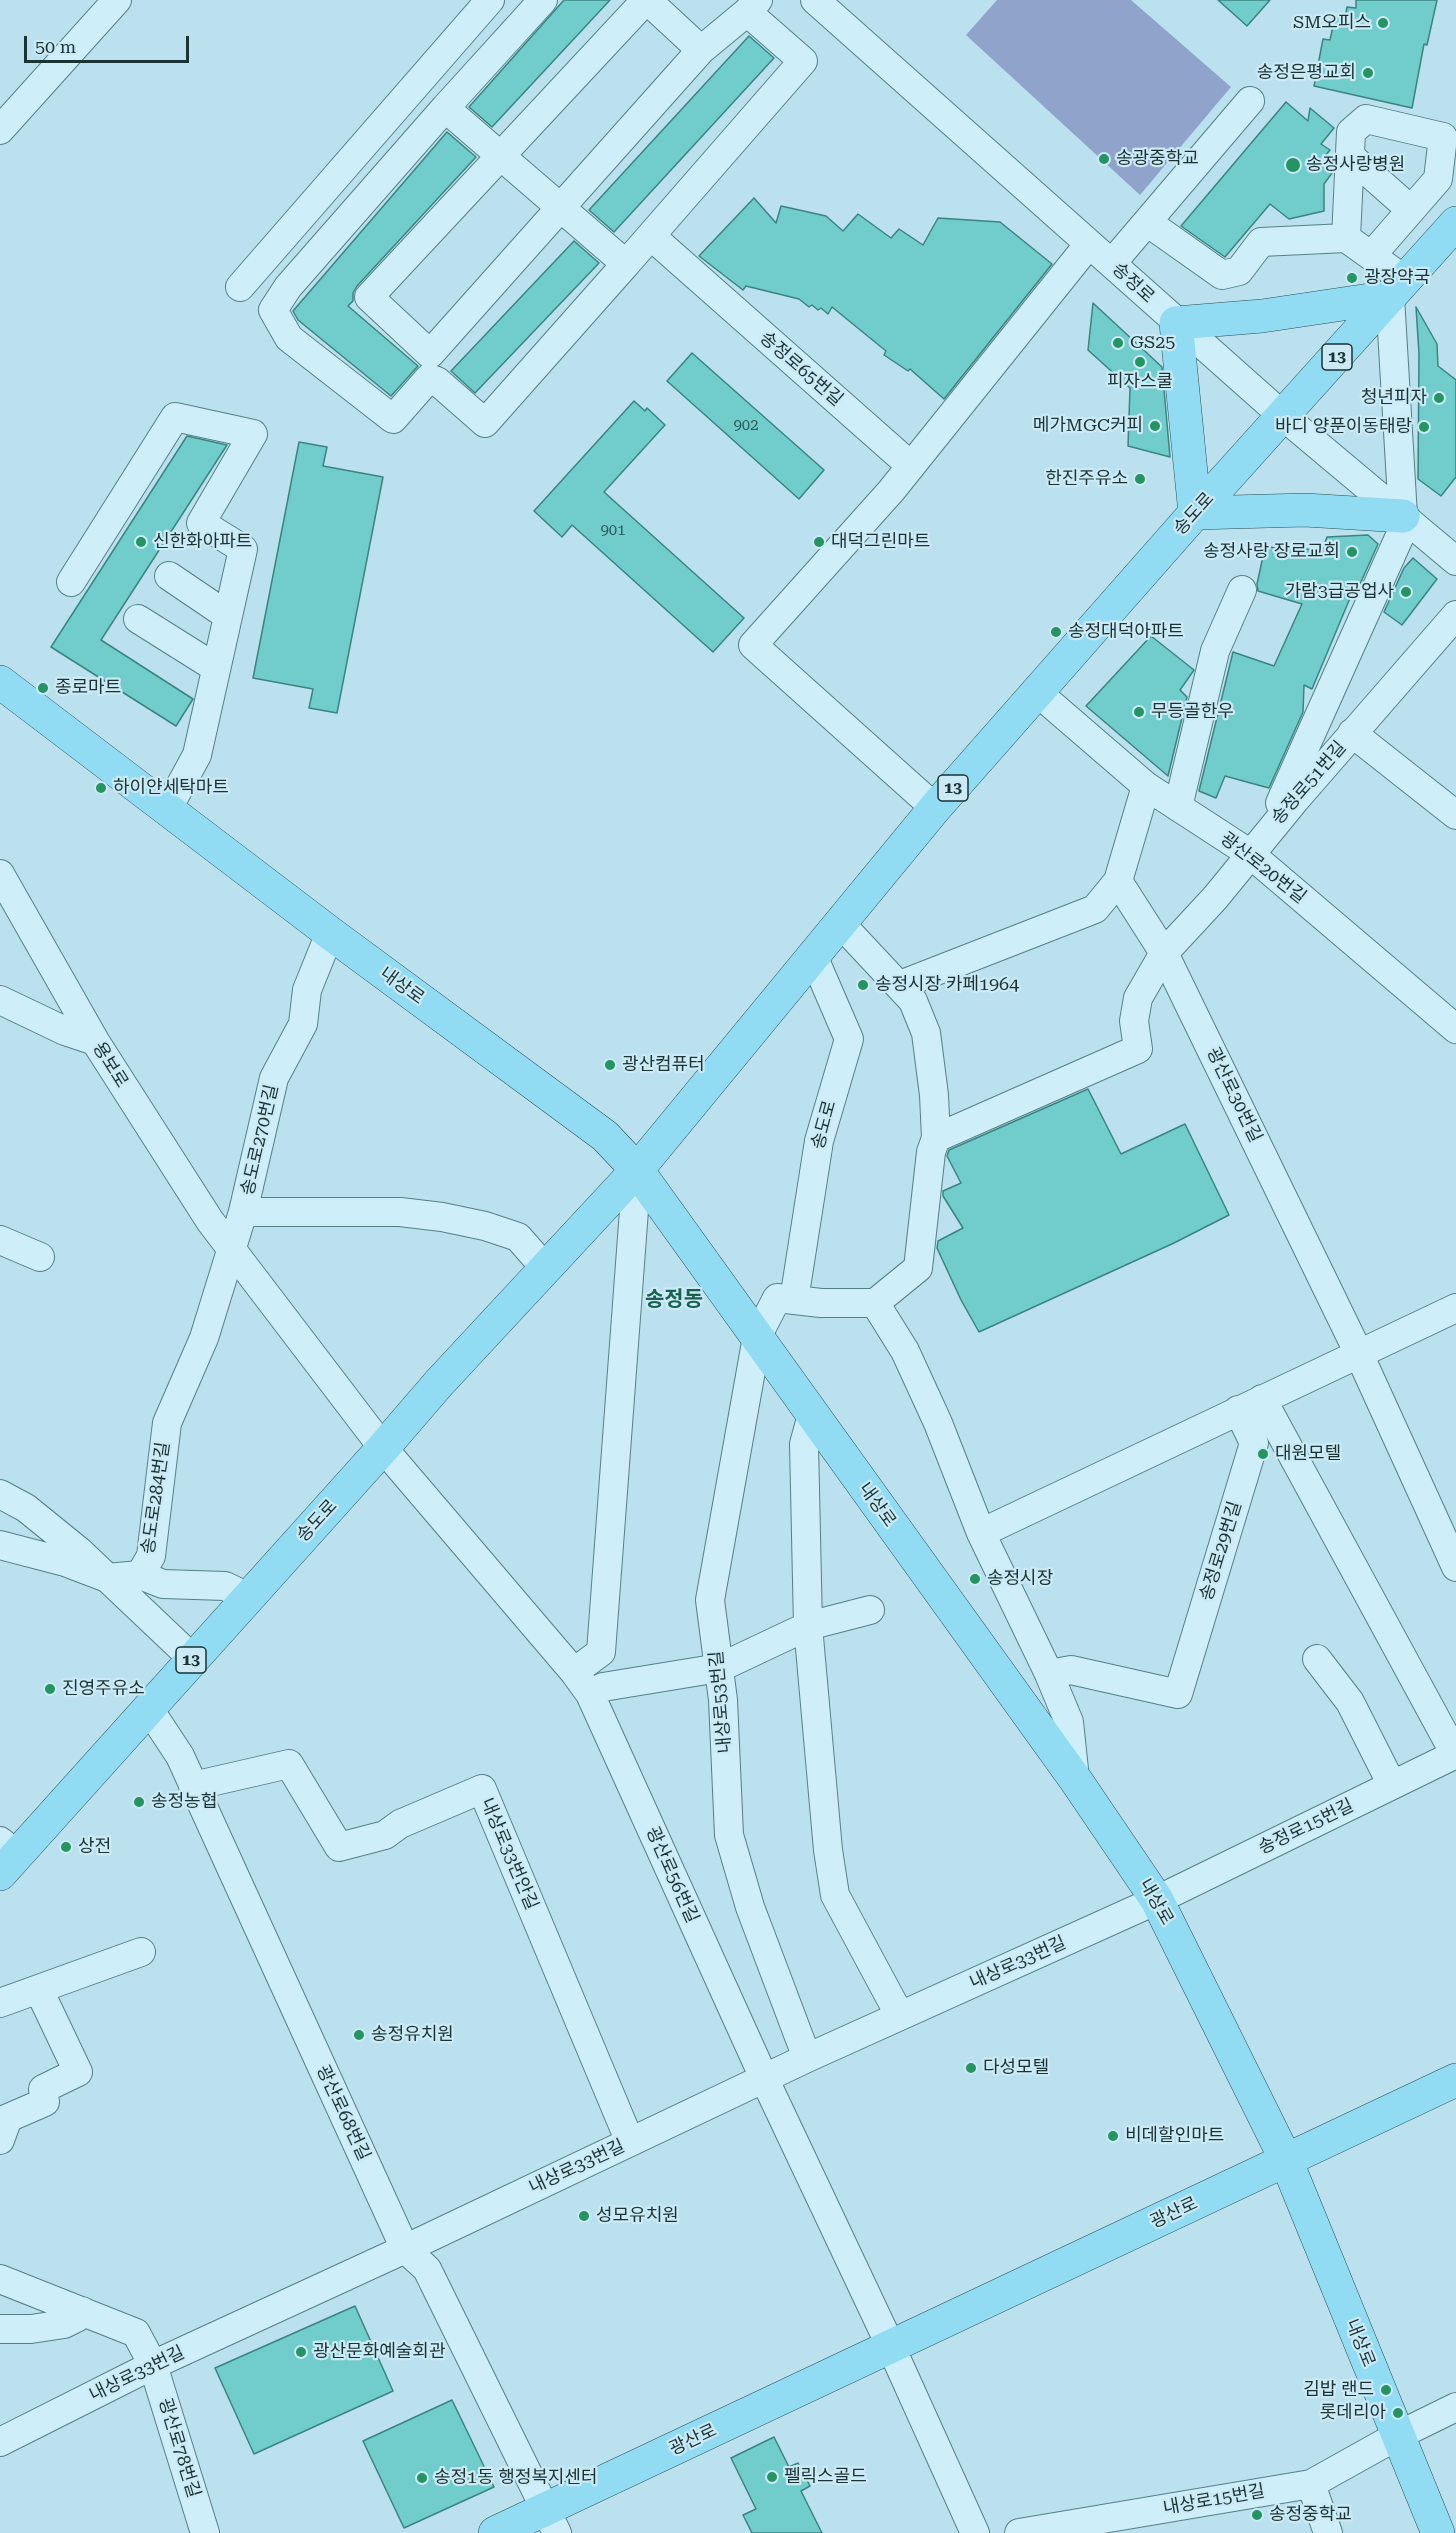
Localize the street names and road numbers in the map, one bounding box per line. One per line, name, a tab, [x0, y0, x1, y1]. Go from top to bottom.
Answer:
street label: 송정로	[1107, 258, 1159, 308]
street label: 송정로65번길	[755, 327, 847, 411]
road number: 13	[1322, 344, 1352, 370]
street label: 송도로	[1169, 488, 1219, 540]
street label: 송정로51번길	[1267, 737, 1351, 829]
road number: 13	[938, 775, 968, 801]
street label: 광산로20번길	[1216, 828, 1310, 908]
street label: 내상로	[376, 963, 428, 1009]
street label: 용보로	[88, 1038, 132, 1092]
street label: 광산로30번길	[1202, 1044, 1266, 1146]
street label: 송도로270번길	[237, 1082, 283, 1198]
street label: 송도로	[807, 1098, 841, 1152]
street label: 송도로284번길	[137, 1441, 175, 1555]
street label: 내상로	[854, 1479, 900, 1531]
street label: 송도로	[292, 1495, 342, 1547]
street label: 송정로29번길	[1196, 1499, 1246, 1603]
road number: 13	[176, 1647, 206, 1673]
street label: 내상로53번길	[706, 1650, 736, 1754]
street label: 내상로33번안길	[476, 1795, 542, 1913]
street label: 송정로15번길	[1255, 1795, 1357, 1859]
street label: 광산로56번길	[641, 1824, 703, 1926]
street label: 내상로	[1134, 1875, 1178, 1929]
street label: 내상로33번길	[967, 1932, 1069, 1994]
street label: 광산로68번길	[311, 2062, 375, 2164]
street label: 내상로33번길	[526, 2135, 628, 2199]
street label: 광산로	[1147, 2193, 1201, 2233]
street label: 내상로	[1341, 2316, 1379, 2370]
street label: 내상로33번길	[86, 2342, 188, 2406]
street label: 광산로78번길	[154, 2396, 204, 2500]
street label: 광산로	[666, 2420, 720, 2460]
street label: 내상로15번길	[1161, 2480, 1267, 2520]

